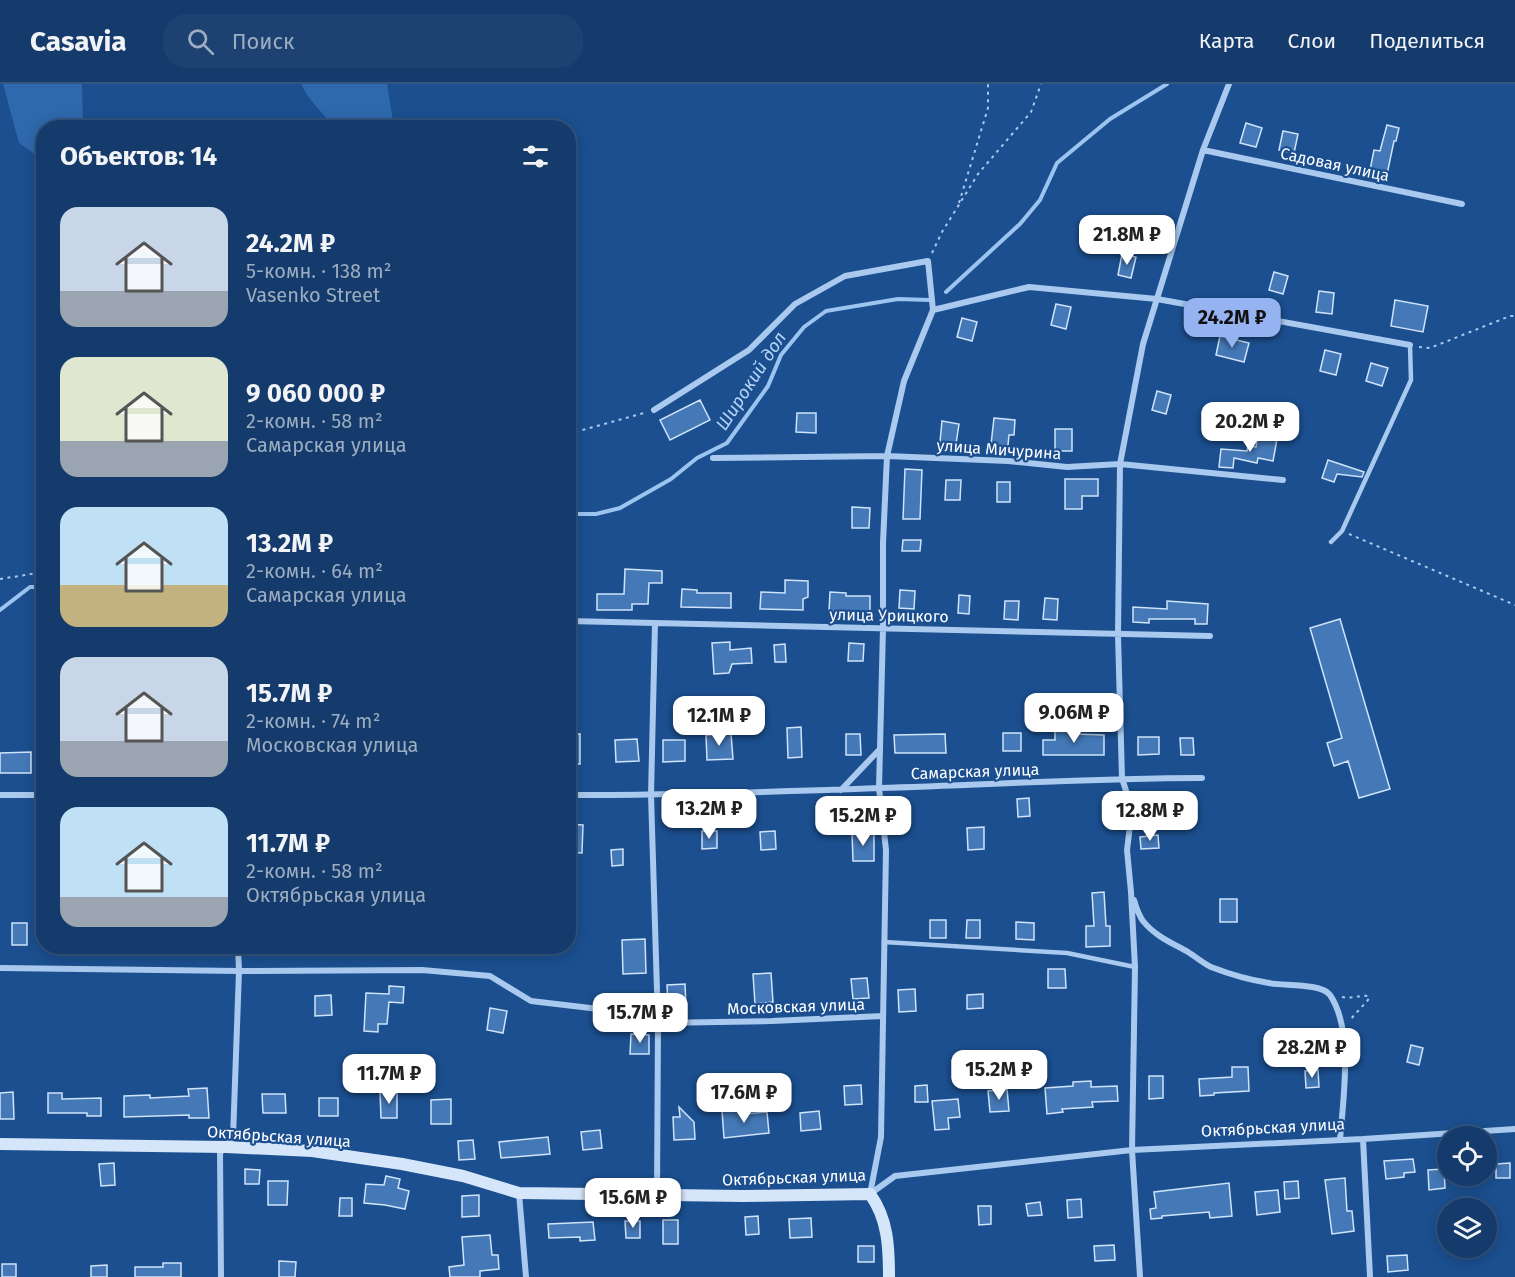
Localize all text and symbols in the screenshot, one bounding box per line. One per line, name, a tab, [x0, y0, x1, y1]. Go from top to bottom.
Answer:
search box	[163, 14, 583, 68]
text: Casavia	[30, 25, 127, 58]
icon: search	[184, 25, 217, 58]
text: Поиск	[232, 28, 295, 55]
text: Карта	[1199, 28, 1255, 54]
text: Слои	[1288, 28, 1336, 54]
text: Поделиться	[1369, 28, 1485, 54]
icon: filters	[519, 140, 552, 173]
text: Объектов: 14	[60, 141, 217, 172]
street label: Садовая улица	[1279, 144, 1391, 185]
pin: 21.8M ₽	[1072, 215, 1182, 266]
text: 21.8M ₽	[1093, 222, 1161, 246]
text: 24.2M ₽	[246, 228, 335, 259]
icon: home	[108, 231, 180, 303]
text: 5-комн. · 138 m²	[246, 259, 391, 283]
text: Vasenko Street	[246, 283, 380, 307]
pin: 24.2M ₽	[1177, 298, 1287, 349]
text: 24.2M ₽	[1198, 305, 1266, 329]
water label: Широкий дол	[711, 328, 791, 434]
text: 9 060 000 ₽	[246, 378, 385, 409]
icon: home	[108, 381, 180, 453]
pin: 20.2M ₽	[1195, 402, 1305, 453]
text: 2-комн. · 58 m²	[246, 409, 383, 433]
text: 20.2M ₽	[1215, 409, 1285, 433]
text: Самарская улица	[246, 433, 407, 457]
street label: улица Мичурина	[936, 436, 1062, 463]
text: 13.2M ₽	[246, 528, 333, 559]
icon: home	[108, 531, 180, 603]
text: 2-комн. · 64 m²	[246, 559, 383, 583]
text: Самарская улица	[246, 583, 407, 607]
street label: улица Урицкого	[829, 605, 949, 626]
text: 15.7M ₽	[246, 678, 332, 709]
icon: home	[108, 681, 180, 753]
pin: 9.06M ₽	[1019, 693, 1129, 744]
pin: 12.1M ₽	[664, 696, 774, 747]
text: 9.06M ₽	[1038, 700, 1110, 724]
text: 12.1M ₽	[687, 703, 751, 727]
text: 2-комн. · 74 m²	[246, 709, 380, 733]
text: Московская улица	[246, 733, 418, 757]
street label: Самарская улица	[910, 760, 1040, 783]
pin: 13.2M ₽	[654, 789, 764, 840]
pin: 12.8M ₽	[1095, 791, 1205, 842]
text: 13.2M ₽	[675, 796, 743, 820]
pin: 15.2M ₽	[808, 796, 918, 847]
text: 12.8M ₽	[1116, 798, 1184, 822]
text: 15.2M ₽	[829, 803, 897, 827]
text: 11.7M ₽	[246, 828, 330, 859]
icon: home	[108, 831, 180, 903]
text: 2-комн. · 58 m²	[246, 859, 383, 883]
text: Октябрьская улица	[246, 883, 426, 907]
pin: 15.7M ₽	[585, 993, 695, 1044]
street label: Московская улица	[727, 995, 865, 1018]
text: 15.7M ₽	[607, 1000, 673, 1024]
pin: 28.2M ₽	[1257, 1028, 1367, 1079]
text: 28.2M ₽	[1277, 1035, 1347, 1059]
pin: 15.2M ₽	[944, 1050, 1054, 1101]
pin: 11.7M ₽	[334, 1054, 444, 1105]
text: 15.2M ₽	[965, 1057, 1033, 1081]
text: 11.7M ₽	[357, 1061, 421, 1085]
pin: 17.6M ₽	[689, 1073, 799, 1124]
text: 17.6M ₽	[711, 1080, 777, 1104]
street label: Октябрьская улица	[1201, 1114, 1346, 1141]
street label: Октябрьская улица	[206, 1122, 352, 1151]
map controls	[1437, 1126, 1497, 1258]
button: locate	[1437, 1126, 1497, 1186]
street label: Октябрьская улица	[722, 1165, 866, 1190]
pin: 15.6M ₽	[578, 1178, 688, 1229]
text: 15.6M ₽	[599, 1185, 667, 1209]
button: layers	[1437, 1198, 1497, 1258]

